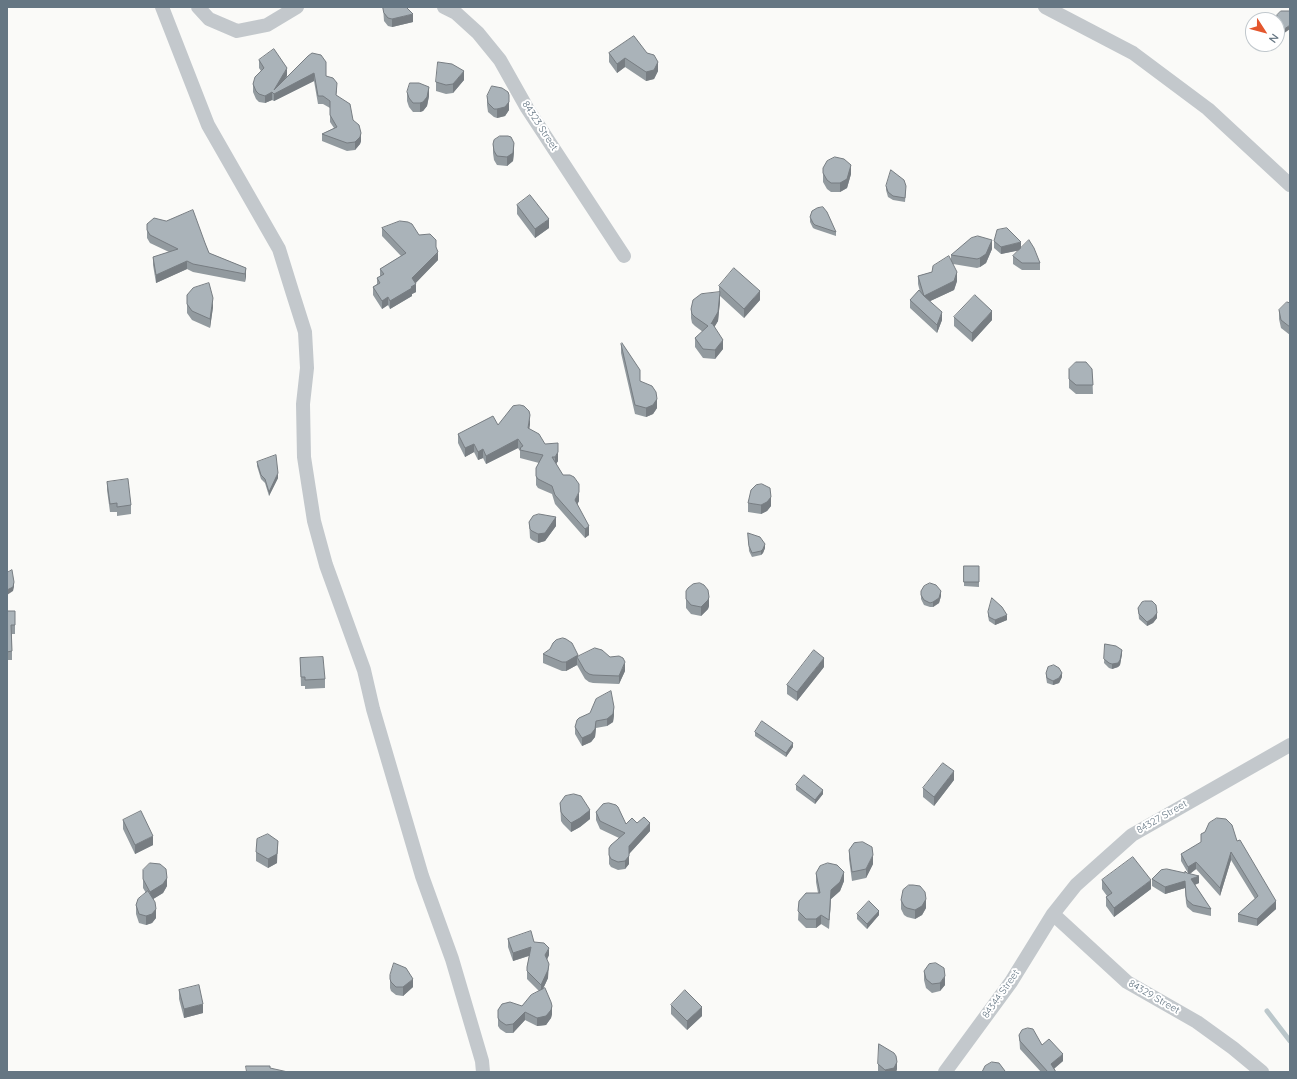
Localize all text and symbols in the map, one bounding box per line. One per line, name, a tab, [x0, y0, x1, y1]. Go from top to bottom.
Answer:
north arrow	[1245, 12, 1285, 52]
text: N	[1266, 31, 1282, 46]
street label: 84323 Street	[520, 99, 560, 153]
street label: 84327 Street	[1135, 798, 1189, 836]
street label: 84344 Street	[980, 967, 1022, 1021]
street label: 84329 Street	[1126, 978, 1182, 1016]

